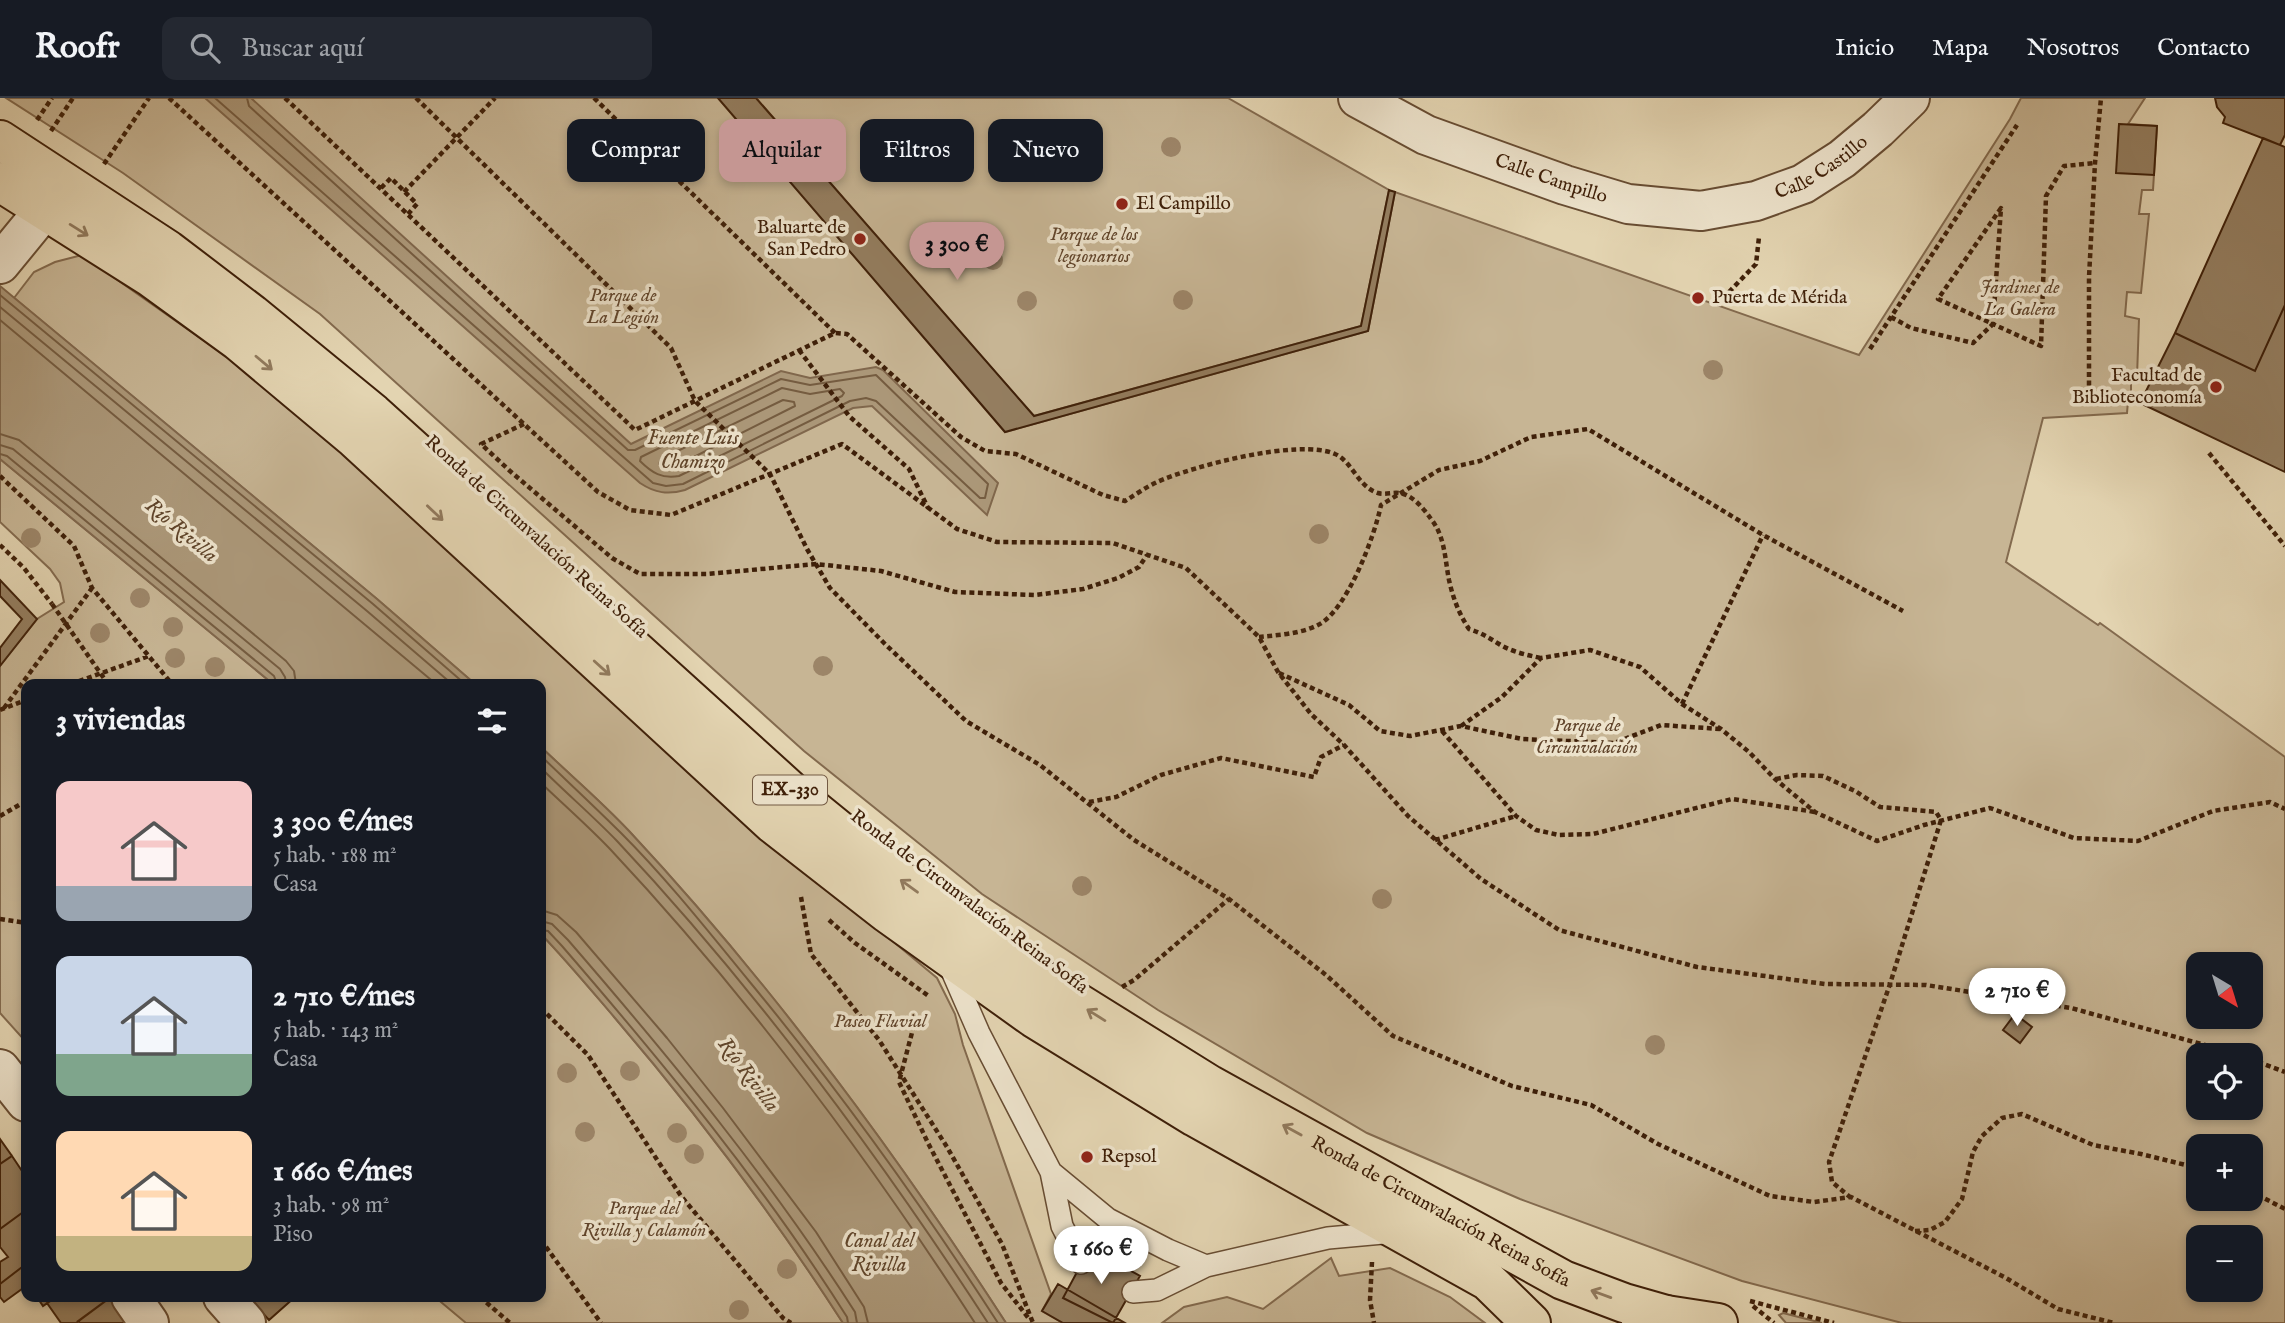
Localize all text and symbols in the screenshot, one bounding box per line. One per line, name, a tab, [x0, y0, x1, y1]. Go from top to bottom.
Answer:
search box	[162, 17, 652, 80]
text: Roofr	[35, 27, 120, 69]
icon: search	[186, 29, 224, 67]
text: Buscar aquí	[242, 32, 363, 65]
text: Inicio	[1835, 33, 1894, 64]
text: Mapa	[1932, 33, 1988, 64]
text: Nosotros	[2026, 33, 2119, 64]
text: Contacto	[2157, 33, 2250, 64]
chip: Comprar	[567, 119, 705, 182]
chip: Alquilar	[719, 119, 846, 182]
chip: Filtros	[860, 119, 974, 182]
chip: Nuevo	[988, 119, 1103, 182]
street label: Calle Castillo	[1772, 130, 1873, 205]
street label: Calle Campillo	[1491, 149, 1610, 209]
place label: El Campillo	[1136, 192, 1231, 216]
marker: El Campillo	[1114, 196, 1130, 212]
place label: Baluarte de San Pedro	[757, 216, 846, 262]
pin: 3 300 €	[892, 222, 1022, 282]
park label: Parque de los legionarios	[1050, 223, 1139, 269]
one-way arrow	[69, 224, 89, 238]
text: 3 300 €	[925, 230, 989, 259]
marker: Baluarte de San Pedro	[852, 231, 868, 247]
park label: Jardines de La Galera	[1980, 276, 2060, 322]
park label: Parque de La Legión	[586, 284, 659, 330]
place label: Puerta de Mérida	[1712, 286, 1848, 310]
marker: Puerta de Mérida	[1690, 290, 1706, 306]
one-way arrow	[255, 355, 273, 371]
place label: Facultad de Biblioteconomía	[2072, 364, 2203, 410]
marker: Facultad de Biblioteconomía	[2208, 379, 2224, 395]
water label: Fuente Luis Chamizo	[647, 425, 740, 476]
street label: Ronda de Circunvalación Reina Sofía	[419, 430, 653, 644]
water label: Río Rivilla	[139, 493, 223, 569]
one-way arrow	[426, 505, 444, 521]
one-way arrow	[592, 660, 610, 676]
text: 3 viviendas	[56, 702, 185, 740]
icon: filters	[473, 702, 511, 740]
park label: Parque de Circunvalación	[1536, 714, 1638, 760]
road number: EX-330	[753, 776, 827, 804]
text: 3 300 €/mes	[273, 803, 413, 841]
street label: Ronda de Circunvalación Reina Sofía	[845, 805, 1093, 1000]
icon: home	[112, 809, 196, 893]
text: 5 hab. · 188 m²	[273, 841, 397, 870]
text: Casa	[273, 870, 317, 899]
one-way arrow	[900, 879, 919, 893]
north arrow	[2186, 952, 2263, 1029]
map controls	[2186, 952, 2263, 1302]
pin: 2 710 €	[1952, 968, 2082, 1028]
text: 2 710 €	[1985, 976, 2049, 1005]
text: 2 710 €/mes	[273, 978, 415, 1016]
icon: home	[112, 984, 196, 1068]
one-way arrow	[1087, 1007, 1107, 1021]
park label: Paseo Fluvial	[834, 1010, 928, 1034]
text: 5 hab. · 143 m²	[273, 1016, 399, 1045]
water label: Río Rivilla	[711, 1032, 785, 1118]
button: locate	[2186, 1043, 2263, 1120]
text: Casa	[273, 1045, 317, 1074]
one-way arrow	[1282, 1123, 1303, 1136]
street label: Ronda de Circunvalación Reina Sofía	[1307, 1131, 1574, 1294]
button: +	[2186, 1134, 2263, 1211]
place label: Repsol	[1101, 1145, 1157, 1169]
marker: Repsol	[1079, 1149, 1095, 1165]
text: 1 660 €/mes	[273, 1153, 413, 1191]
icon: home	[112, 1159, 196, 1243]
text: 3 hab. · 98 m²	[273, 1191, 389, 1220]
park label: Parque del Rivilla y Calamón	[582, 1197, 706, 1243]
text: Piso	[273, 1220, 313, 1249]
button: −	[2186, 1225, 2263, 1302]
pin: 1 660 €	[1036, 1226, 1166, 1286]
water label: Canal del Rivilla	[844, 1228, 916, 1279]
text: 1 660 €	[1070, 1234, 1132, 1263]
one-way arrow	[1591, 1287, 1612, 1299]

